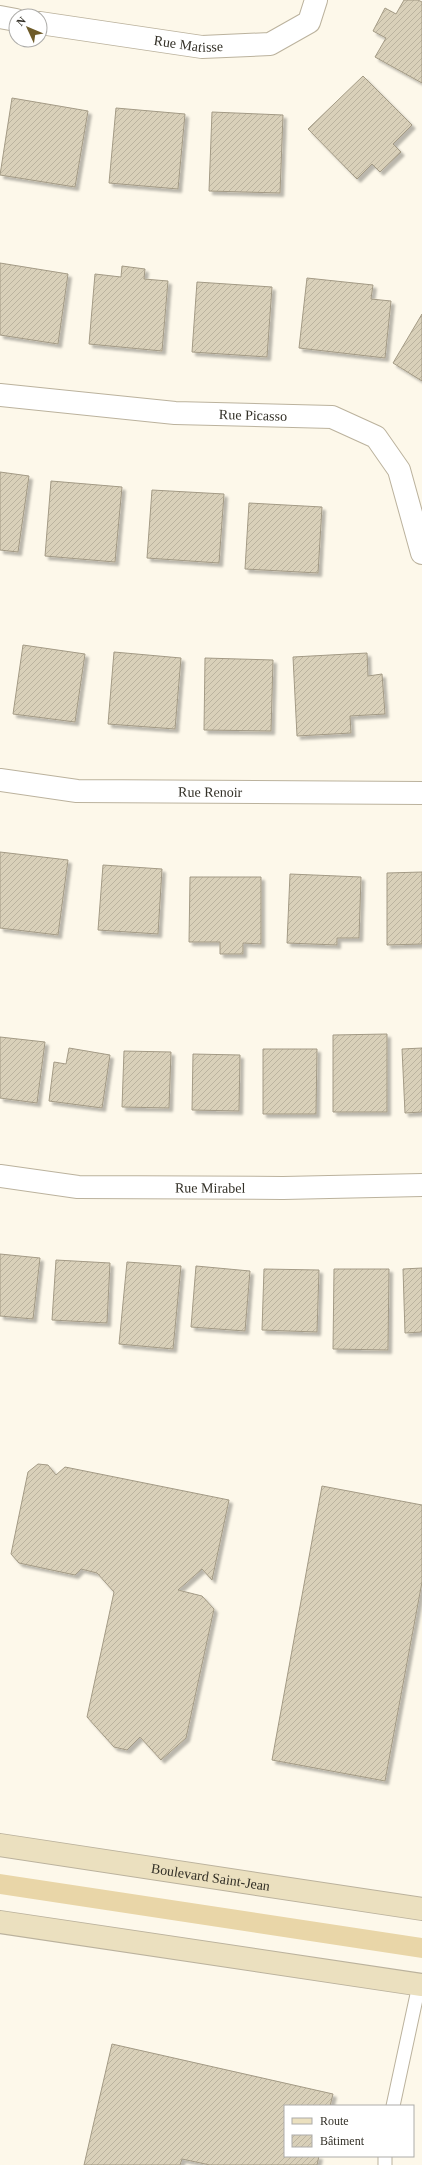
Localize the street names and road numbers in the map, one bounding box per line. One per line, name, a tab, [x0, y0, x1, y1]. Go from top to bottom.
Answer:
street label: Rue Matisse	[153, 33, 223, 55]
street label: Rue Picasso	[219, 407, 287, 424]
street label: Rue Renoir	[178, 785, 243, 800]
street label: Rue Mirabel	[175, 1180, 246, 1196]
street label: Boulevard Saint-Jean	[150, 1861, 271, 1894]

